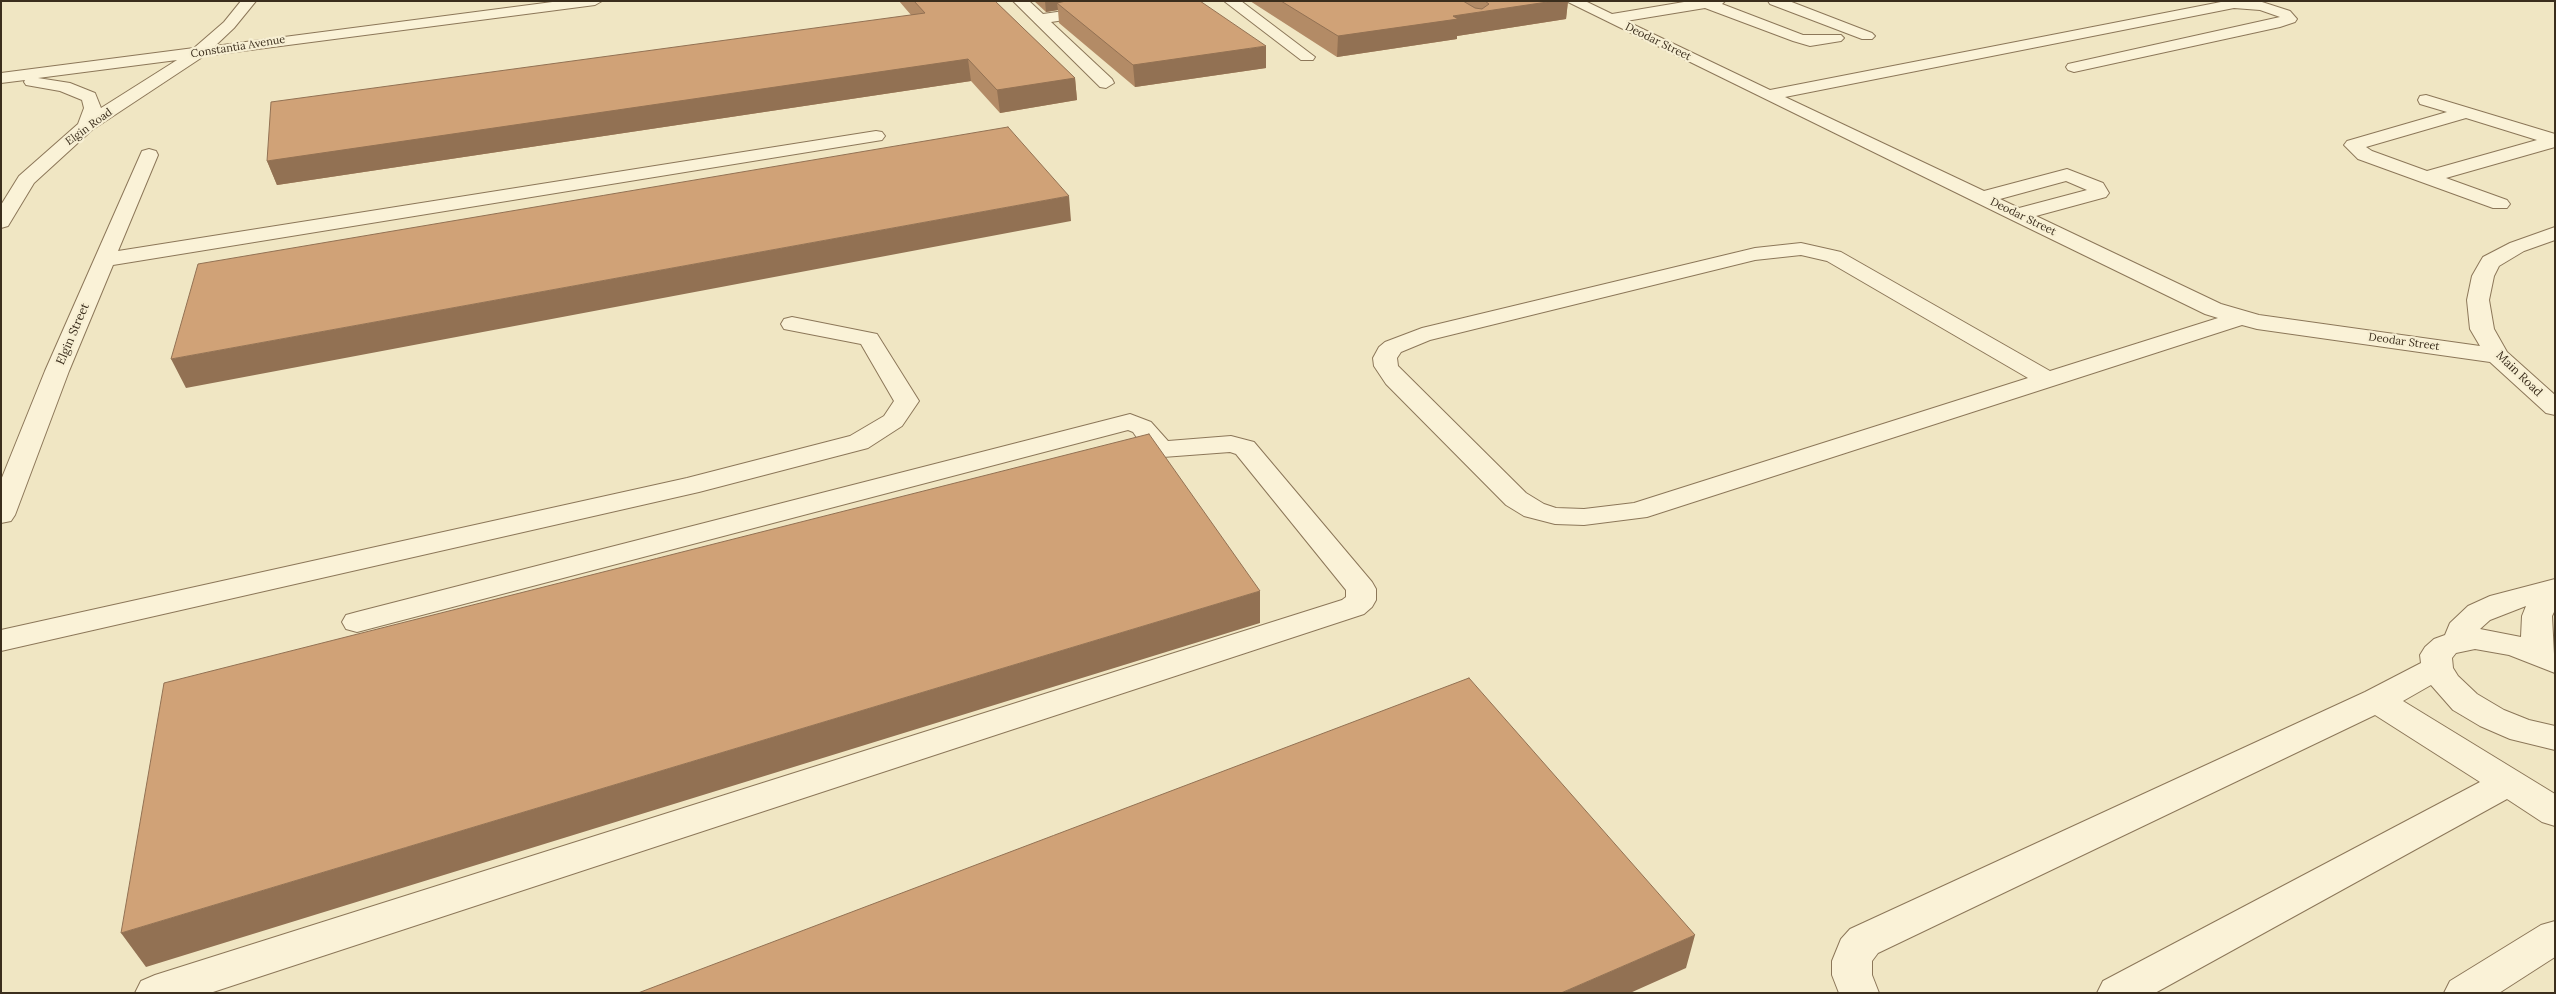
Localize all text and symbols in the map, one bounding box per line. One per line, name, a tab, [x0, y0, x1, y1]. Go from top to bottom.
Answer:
street label: Deodar Street	[1623, 20, 1693, 64]
street label: Constantia Avenue	[190, 33, 286, 61]
street label: Elgin Road	[63, 106, 115, 148]
street label: Deodar Street	[1988, 195, 2058, 239]
street label: Elgin Street	[54, 301, 92, 367]
street label: Deodar Street	[2368, 330, 2440, 354]
street label: Main Road	[2493, 348, 2545, 400]

